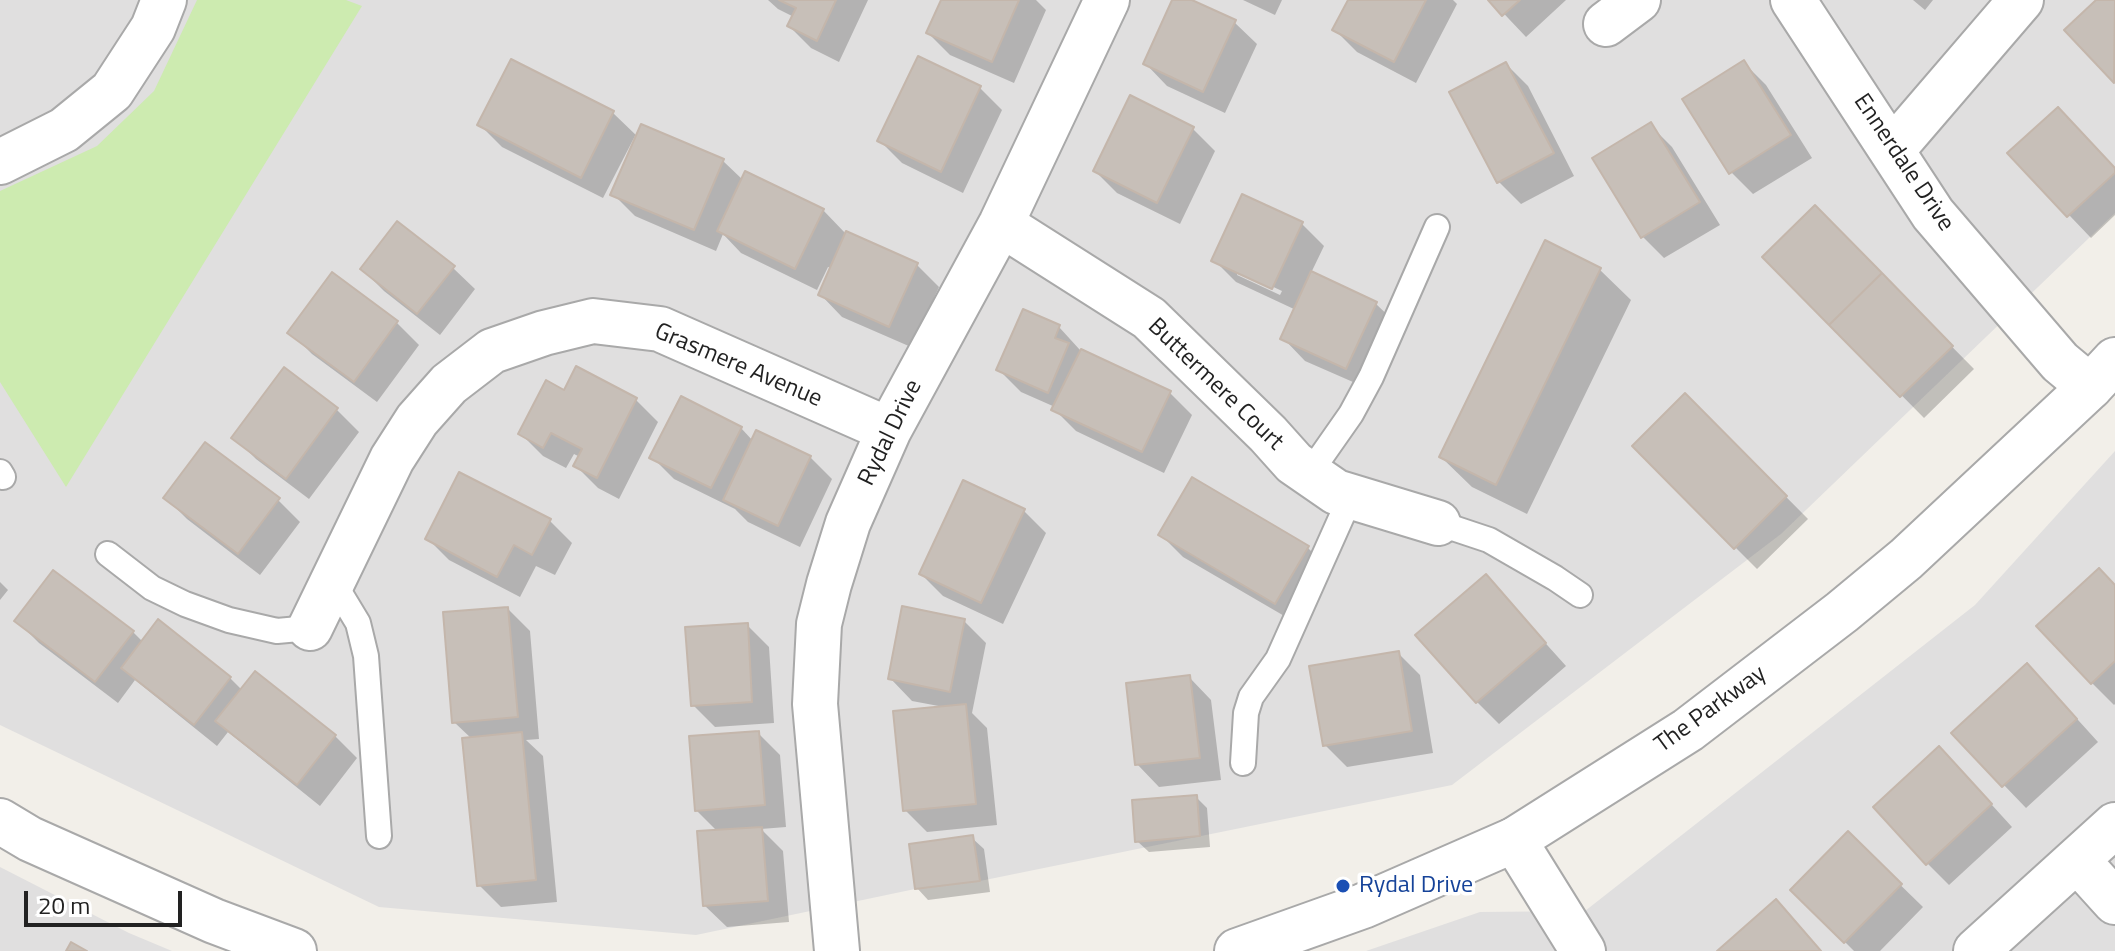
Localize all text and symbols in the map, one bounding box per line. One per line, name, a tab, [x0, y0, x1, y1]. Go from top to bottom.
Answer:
street label: Ennerdale Drive	[1847, 89, 1959, 237]
street label: Buttermere Court	[1141, 313, 1289, 457]
street label: Grasmere Avenue	[650, 318, 826, 414]
street label: Rydal Drive	[853, 375, 929, 491]
street label: The Parkway	[1650, 660, 1772, 760]
place label: Rydal Drive	[1359, 872, 1473, 900]
scale bar	[28, 875, 186, 925]
marker: Rydal Drive	[1334, 877, 1352, 895]
text: 20 m	[38, 887, 90, 923]

